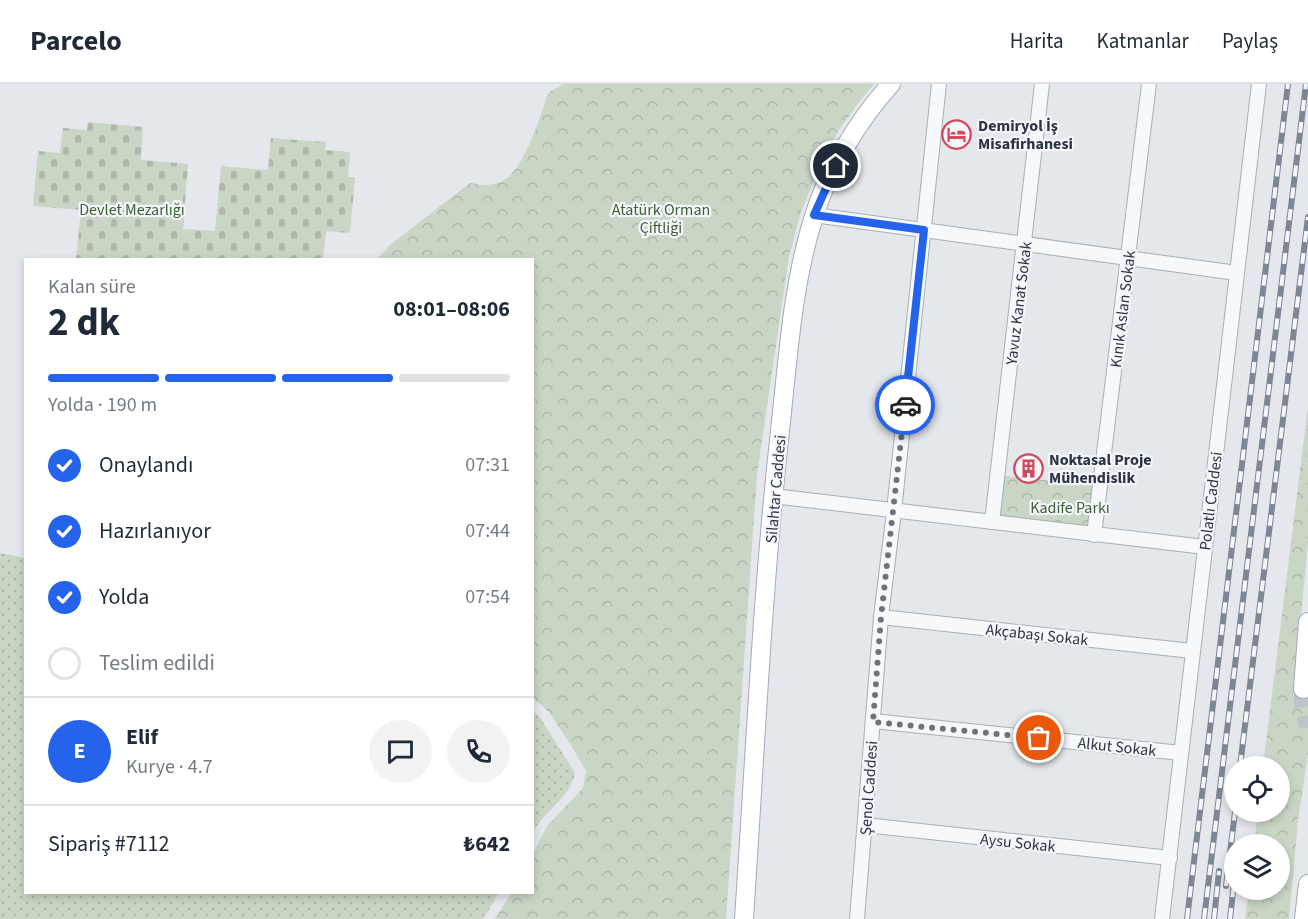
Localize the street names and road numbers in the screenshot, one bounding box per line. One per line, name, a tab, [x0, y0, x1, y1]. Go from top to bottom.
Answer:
street label: Yavuz Kanat Sokak	[1000, 240, 1037, 367]
street label: Kınık Aslan Sokak	[1105, 249, 1141, 369]
street label: Silahtar Caddesi	[760, 434, 792, 544]
street label: Polatlı Caddesi	[1194, 450, 1228, 552]
street label: Akçabaşı Sokak	[985, 619, 1089, 651]
street label: Alkut Sokak	[1077, 732, 1157, 762]
street label: Şenol Caddesi	[855, 740, 883, 836]
street label: Aysu Sokak	[979, 828, 1057, 858]

